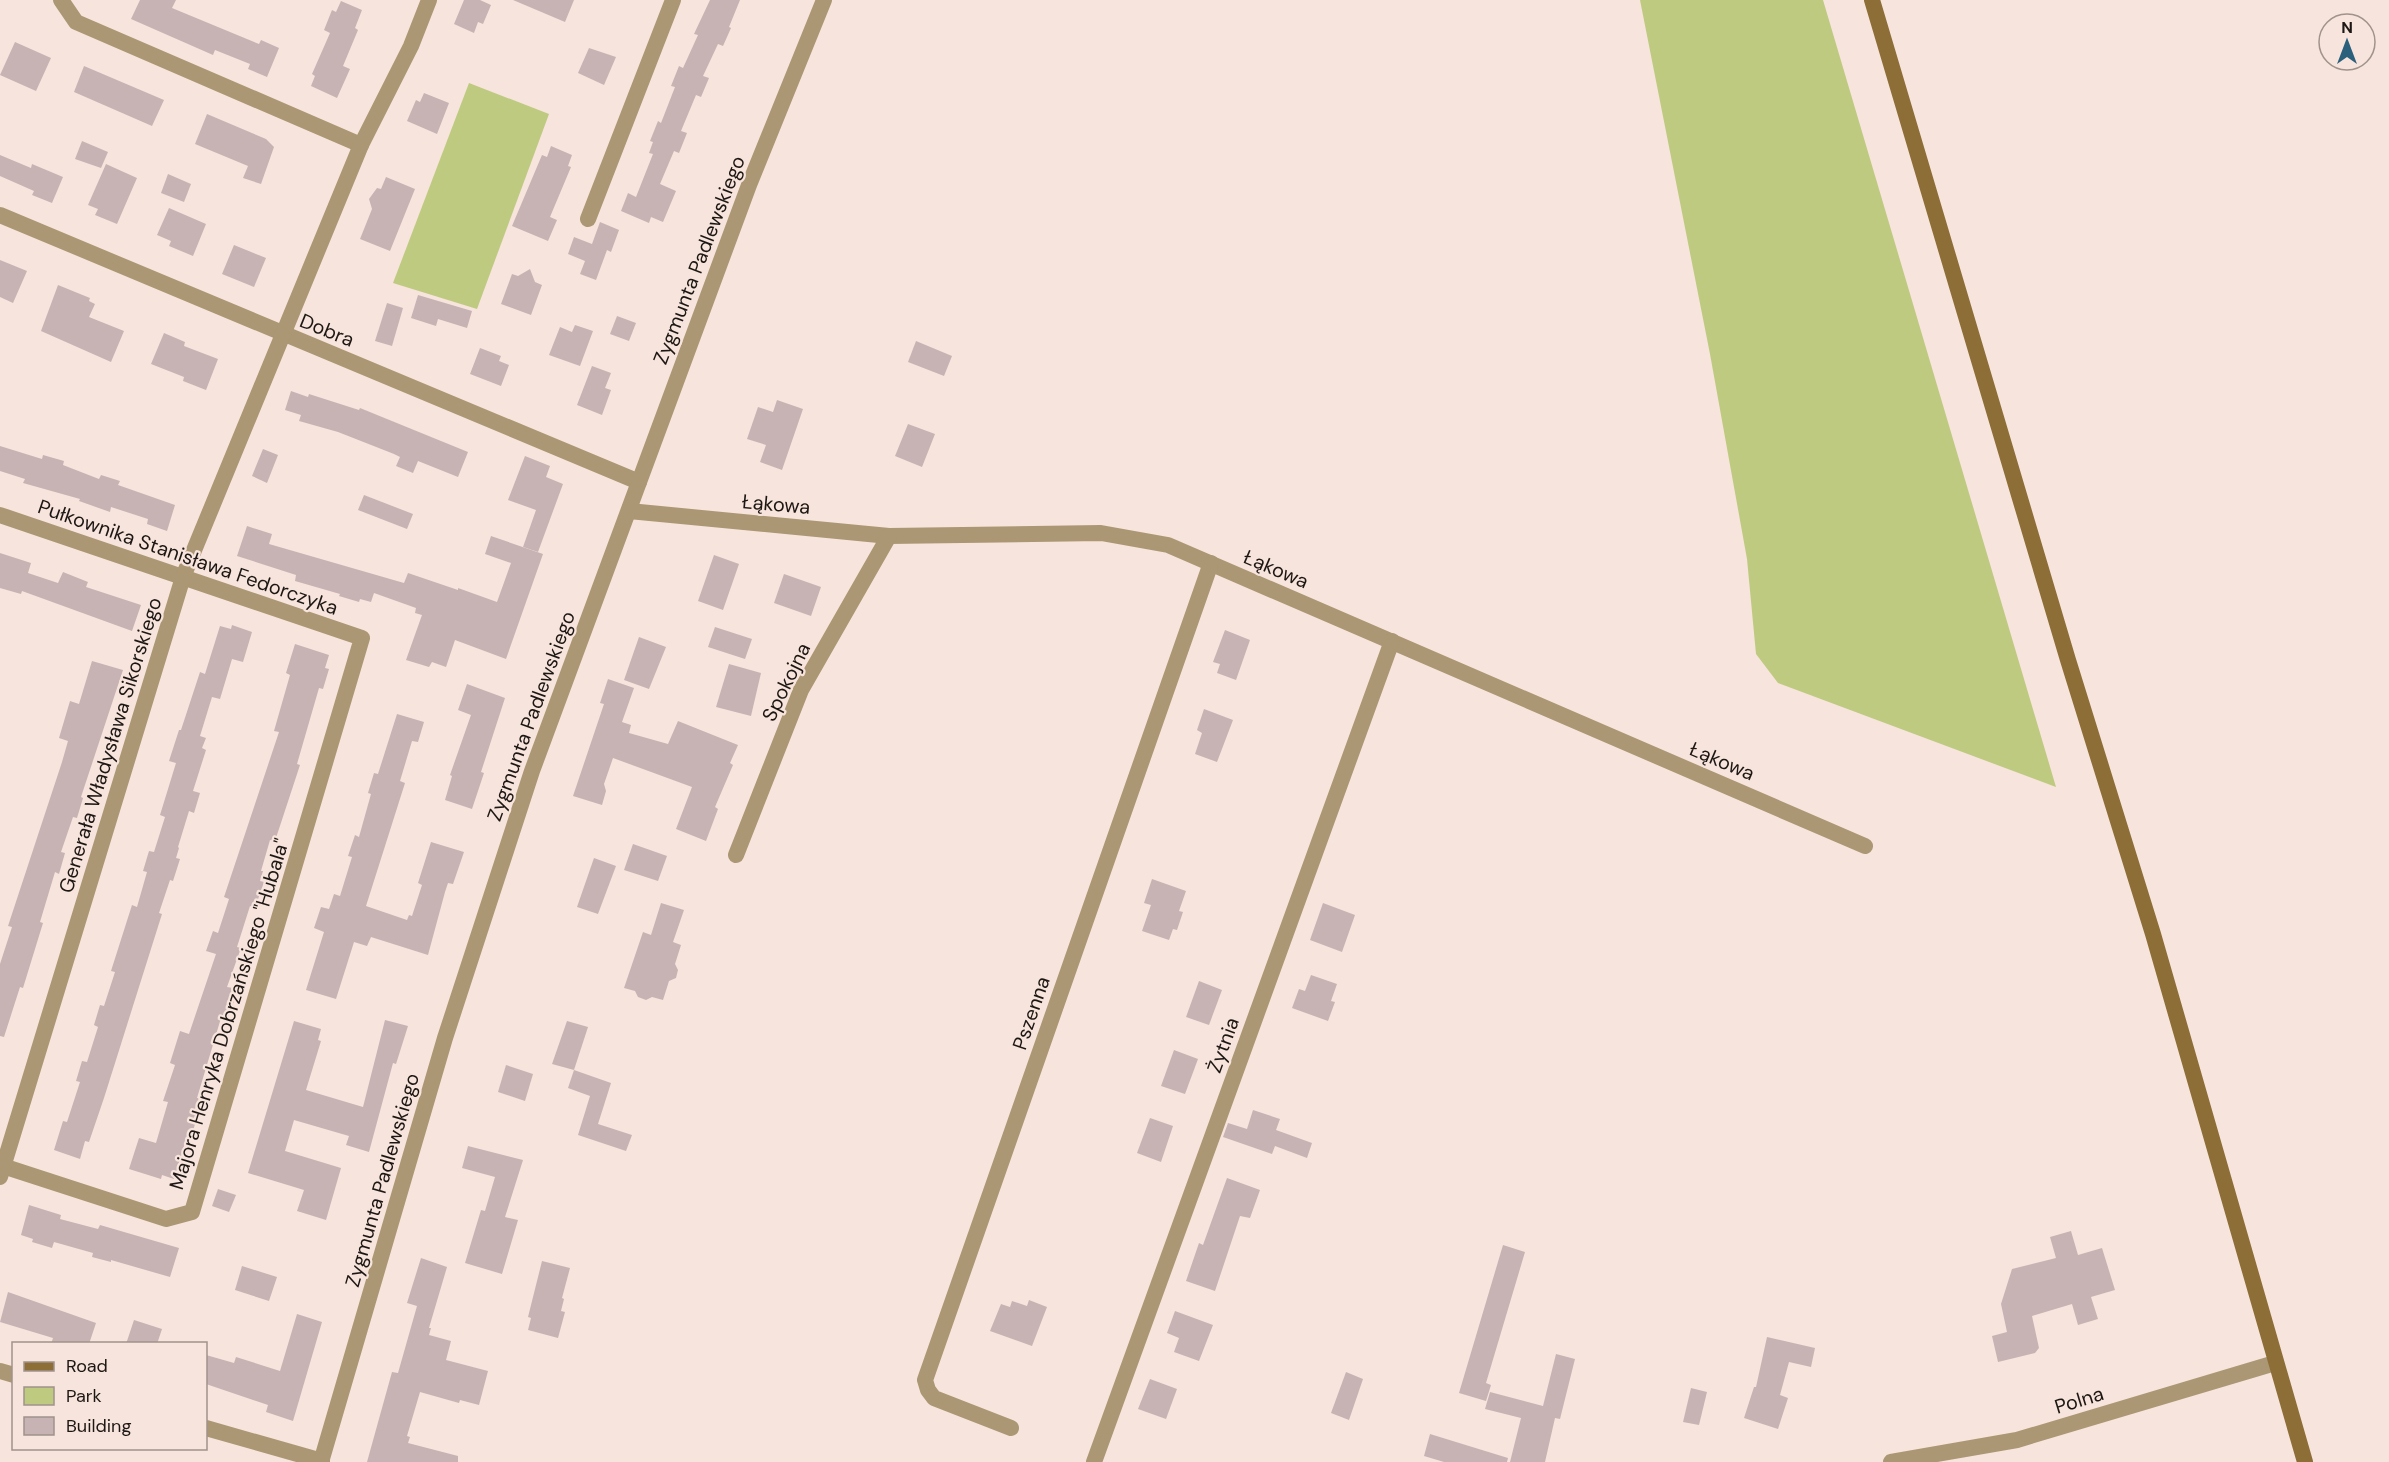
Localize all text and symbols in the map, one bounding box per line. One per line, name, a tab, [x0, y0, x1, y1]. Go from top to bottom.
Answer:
north arrow	[2317, 12, 2377, 72]
text: N	[2341, 17, 2353, 38]
street label: Zygmunta Padlewskiego	[647, 152, 751, 368]
street label: Dobra	[296, 307, 358, 353]
street label: Łąkowa	[741, 488, 811, 520]
street label: Pułkownika Stanisława Fedorczyka	[34, 493, 342, 621]
street label: Łąkowa	[1239, 544, 1313, 594]
street label: Generała Władysława Sikorskiego	[53, 594, 167, 896]
street label: Zygmunta Padlewskiego	[481, 608, 581, 824]
street label: Spokojna	[756, 638, 816, 726]
street label: Łąkowa	[1685, 736, 1759, 786]
street label: Majora Henryka Dobrzańskiego "Hubala"	[163, 835, 295, 1193]
street label: Pszenna	[1006, 973, 1056, 1053]
street label: Żytnia	[1201, 1014, 1245, 1076]
street label: Zygmunta Padlewskiego	[339, 1070, 425, 1290]
legend	[12, 1342, 207, 1450]
text: Road	[66, 1354, 108, 1378]
street label: Polna	[2051, 1380, 2107, 1420]
text: Park	[66, 1384, 102, 1408]
text: Building	[66, 1414, 131, 1438]

